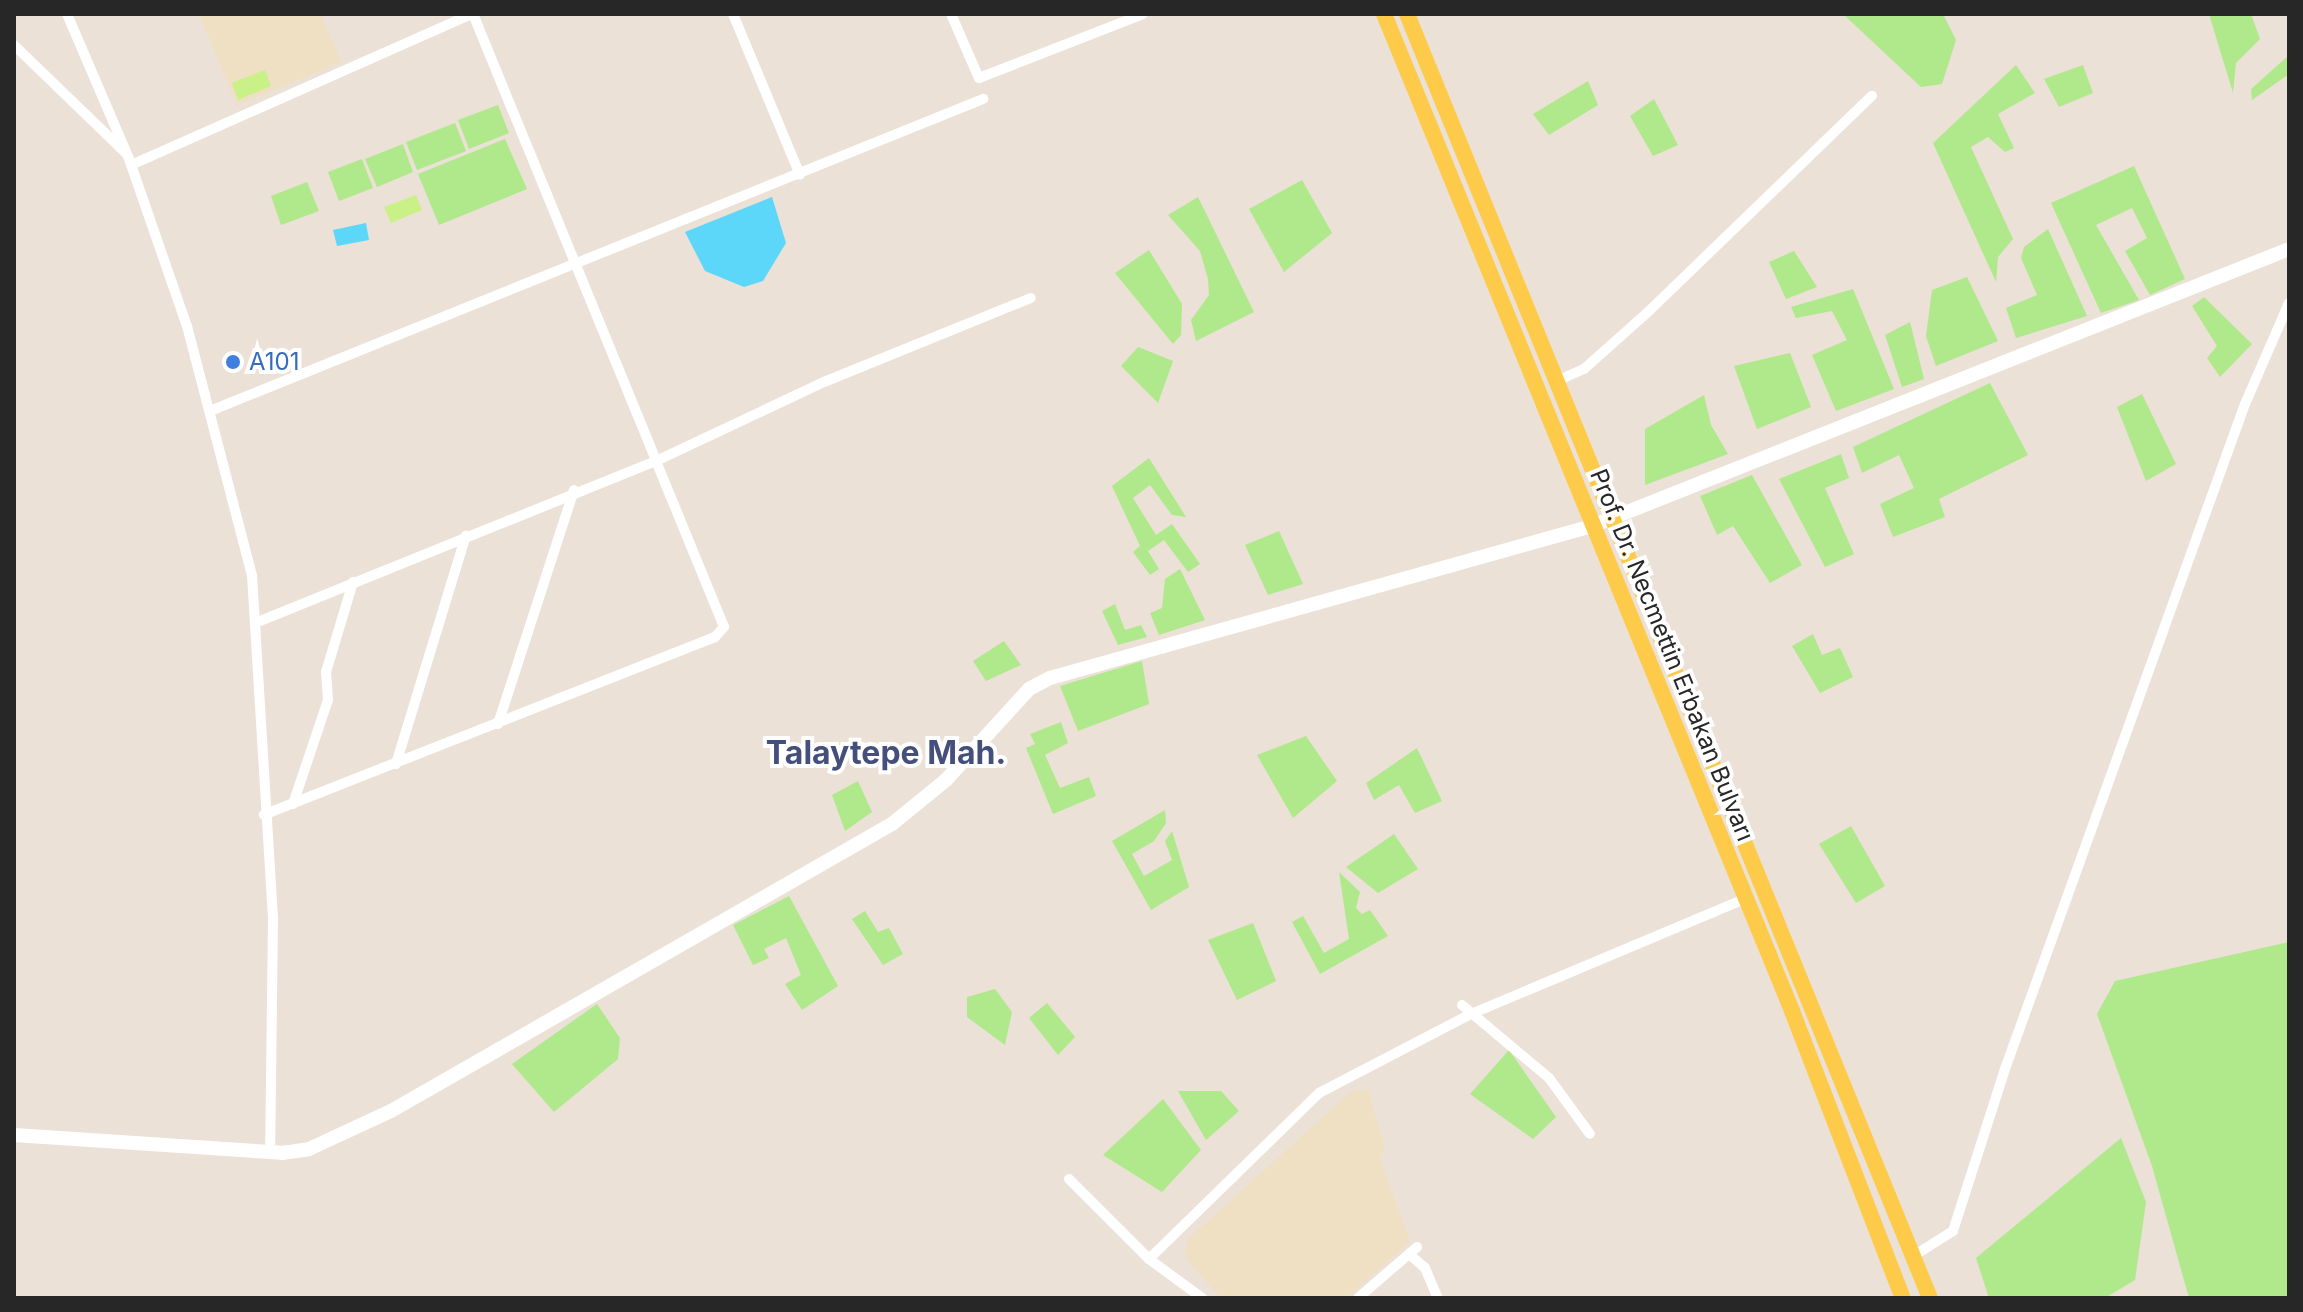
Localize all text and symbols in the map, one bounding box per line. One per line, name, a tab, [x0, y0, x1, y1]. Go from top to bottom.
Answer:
place label: A101	[249, 348, 299, 376]
marker: A101	[224, 353, 242, 371]
street label: Prof. Dr. Necmettin Erbakan Bulvarı	[1584, 465, 1760, 845]
district label: Talaytepe Mah.	[766, 734, 1006, 772]

